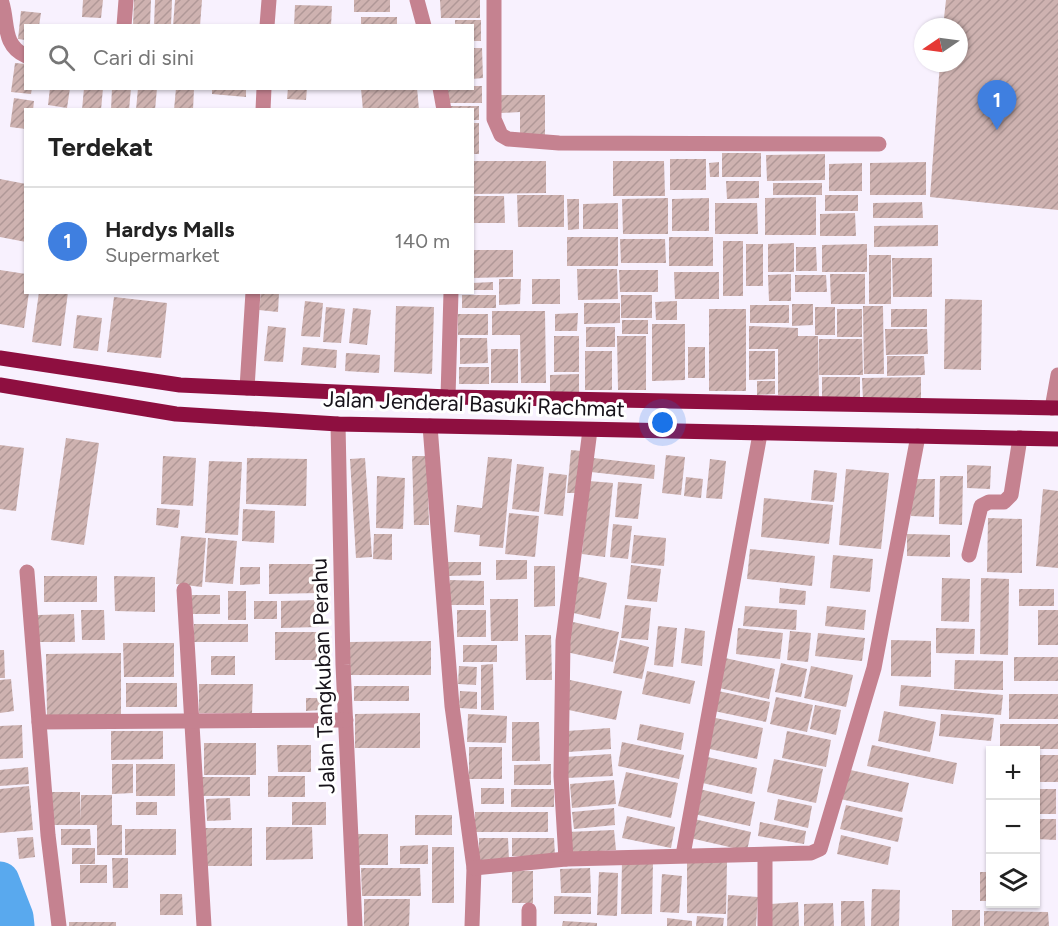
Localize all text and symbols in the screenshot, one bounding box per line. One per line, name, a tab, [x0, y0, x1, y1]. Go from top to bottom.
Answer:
north arrow	[914, 18, 968, 72]
search box	[24, 24, 474, 90]
icon: search	[45, 41, 78, 74]
text: Cari di sini	[93, 44, 194, 71]
pin: 1	[978, 80, 1016, 130]
text: Terdekat	[48, 131, 153, 163]
text: Hardys Malls	[105, 216, 234, 243]
text: 1	[63, 229, 72, 253]
text: 140 m	[395, 229, 450, 253]
text: Supermarket	[105, 243, 220, 267]
street label: Jalan Jenderal Basuki Rachmat	[323, 385, 625, 423]
your location	[648, 408, 677, 437]
street label: Jalan Tangkuban Perahu	[305, 558, 341, 794]
map controls	[986, 746, 1040, 908]
button: +	[986, 746, 1040, 800]
button: −	[986, 800, 1040, 854]
button: layers	[986, 854, 1040, 908]

